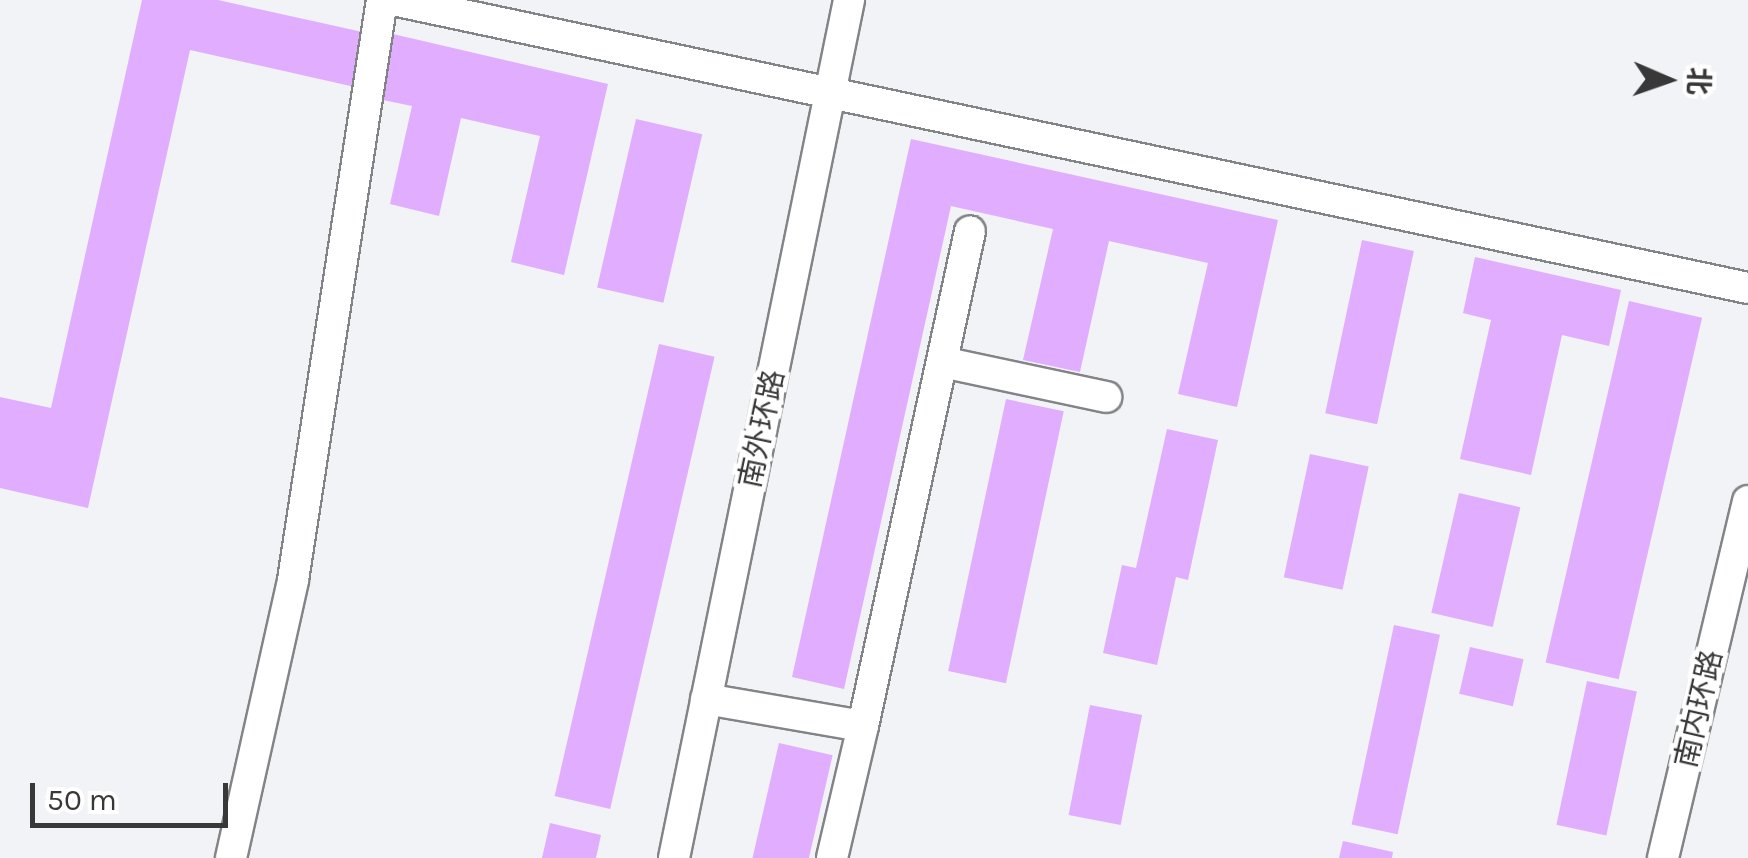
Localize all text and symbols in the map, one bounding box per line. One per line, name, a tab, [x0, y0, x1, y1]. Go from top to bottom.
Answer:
north arrow	[1618, 30, 1718, 130]
text: 北	[1682, 66, 1715, 96]
street label: 南外环路	[732, 367, 792, 491]
street label: 南内环路	[1668, 646, 1730, 772]
scale bar	[35, 763, 232, 825]
text: 50 m	[47, 782, 117, 818]

